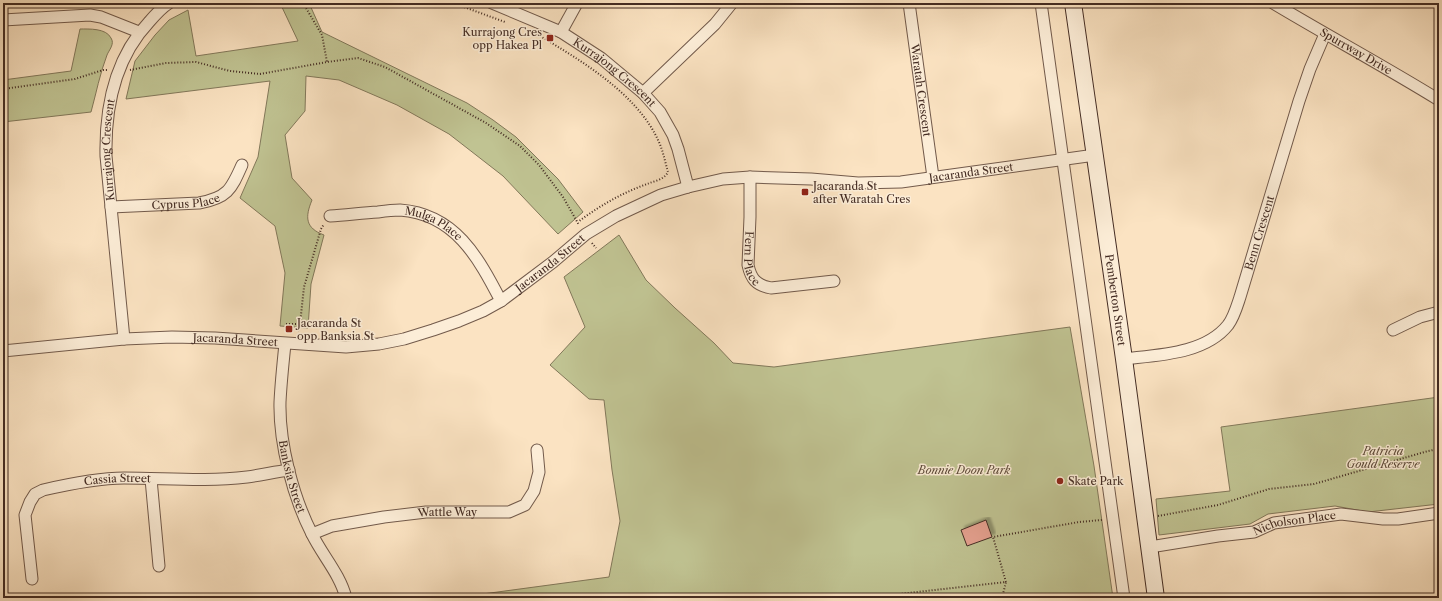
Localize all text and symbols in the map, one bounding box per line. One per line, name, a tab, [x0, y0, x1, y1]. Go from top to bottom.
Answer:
place label: Kurrajong Cres opp Hakea Pl	[462, 25, 543, 52]
street label: Spurrway Drive	[1317, 25, 1395, 77]
marker: Kurrajong Cres opp Hakea Pl	[545, 33, 555, 43]
street label: Kurrajong Crescent	[570, 35, 659, 110]
street label: Waratah Crescent	[908, 42, 934, 138]
street label: Kurrajong Crescent	[99, 97, 118, 202]
street label: Jacaranda Street	[926, 159, 1014, 185]
place label: Jacaranda St after Waratah Cres	[811, 179, 910, 206]
marker: Jacaranda St after Waratah Cres	[800, 187, 810, 197]
street label: Cyprus Place	[151, 191, 222, 212]
street label: Benn Crescent	[1241, 194, 1277, 272]
street label: Mulga Place	[404, 203, 466, 243]
street label: Jacaranda Street	[511, 231, 588, 296]
street label: Fern Place	[741, 231, 763, 289]
street label: Pemberton Street	[1102, 253, 1129, 347]
place label: Jacaranda St opp Banksia St	[295, 316, 374, 343]
marker: Jacaranda St opp Banksia St	[284, 324, 294, 334]
street label: Jacaranda Street	[191, 330, 278, 349]
street label: Banksia Street	[276, 439, 309, 515]
park label: Patricia Gould Reserve	[1346, 444, 1420, 471]
park label: Bonnie Doon Park	[917, 463, 1010, 477]
street label: Cassia Street	[83, 471, 151, 489]
place label: Skate Park	[1068, 474, 1124, 488]
marker: Skate Park	[1055, 476, 1065, 486]
street label: Wattle Way	[416, 504, 478, 520]
street label: Nicholson Place	[1251, 508, 1337, 539]

